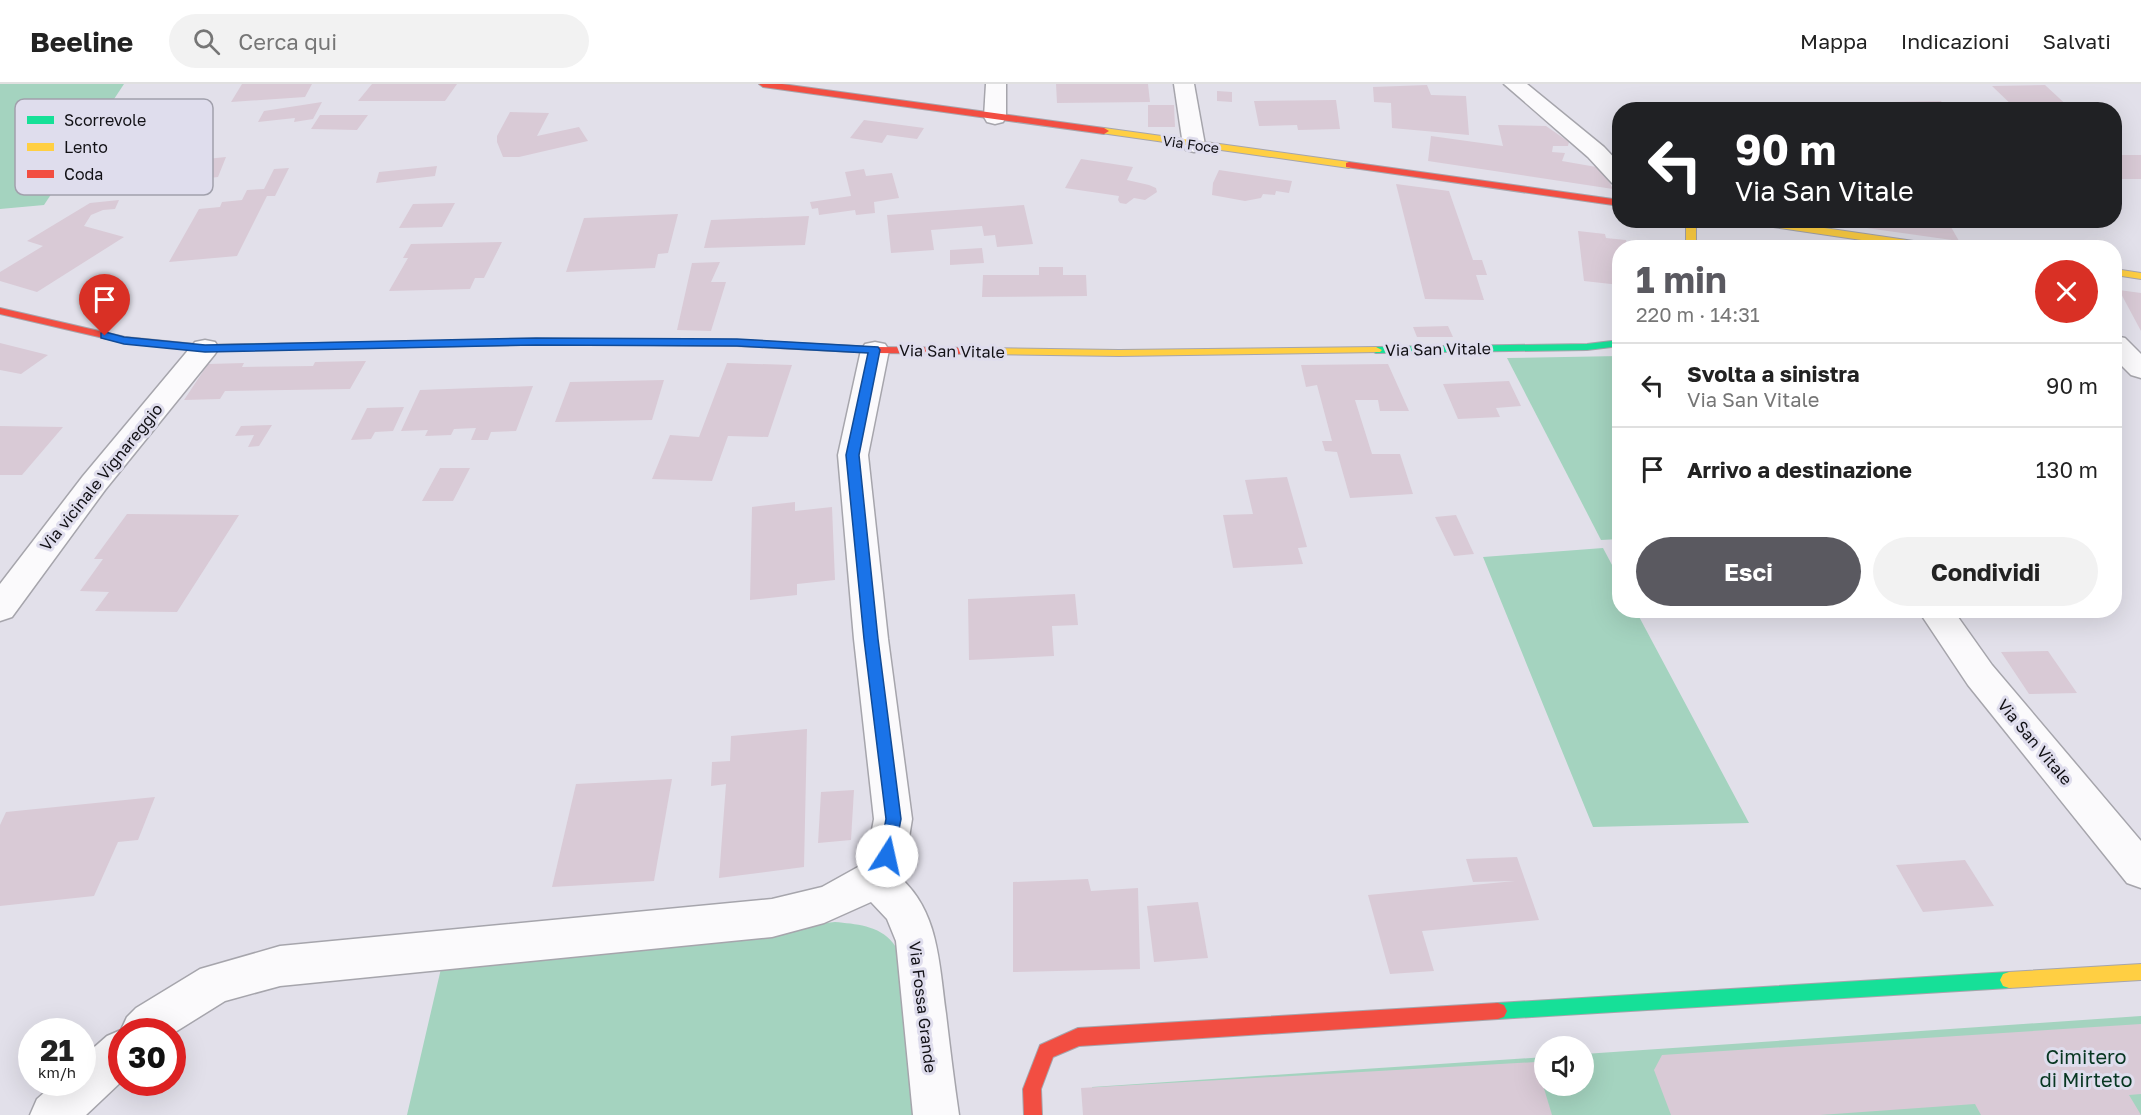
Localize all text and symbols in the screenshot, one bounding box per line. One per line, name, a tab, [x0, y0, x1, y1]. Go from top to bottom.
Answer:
search box	[169, 14, 589, 68]
text: Beeline	[30, 25, 133, 58]
icon: search	[190, 25, 223, 58]
text: Cerca qui	[238, 28, 337, 55]
text: Mappa	[1800, 28, 1868, 54]
text: Indicazioni	[1901, 28, 2010, 54]
text: Salvati	[2043, 28, 2111, 54]
legend	[15, 99, 213, 195]
text: Scorrevole	[64, 110, 146, 130]
text: 90 m	[1735, 124, 1836, 174]
icon: left	[1636, 126, 1714, 204]
street label: Via Foce	[1162, 132, 1220, 156]
text: Lento	[64, 137, 108, 157]
text: Coda	[64, 164, 103, 184]
text: Via San Vitale	[1735, 175, 1914, 207]
text: 1 min	[1636, 258, 1727, 301]
button: close	[2035, 260, 2098, 323]
pin	[79, 274, 130, 336]
icon: arrive	[88, 283, 121, 316]
text: 220 m · 14:31	[1636, 302, 1760, 326]
street label: Via San Vitale	[1385, 338, 1491, 360]
street label: Via San Vitale	[899, 340, 1005, 362]
text: Svolta a sinistra	[1687, 360, 1859, 387]
icon: left	[1636, 369, 1669, 402]
text: 90 m	[2046, 372, 2098, 399]
text: Via San Vitale	[1687, 387, 1819, 411]
street label: Via vicinale Vignareggio	[35, 399, 167, 555]
icon: arrive	[1636, 453, 1669, 486]
text: Arrivo a destinazione	[1687, 456, 1912, 483]
text: 130 m	[2036, 456, 2098, 483]
button: Esci	[1636, 537, 1861, 606]
button: Condividi	[1873, 537, 2098, 606]
street label: Via San Vitale	[1993, 695, 2077, 789]
position arrow	[855, 824, 919, 888]
street label: Via Fossa Grande	[905, 940, 941, 1074]
speed limit sign: 30	[108, 1018, 186, 1096]
text: 21	[40, 1032, 74, 1068]
map controls	[1534, 1036, 1594, 1096]
button: sound	[1534, 1036, 1594, 1096]
park label: Cimitero di Mirteto	[2039, 1044, 2133, 1091]
text: km/h	[38, 1063, 76, 1081]

